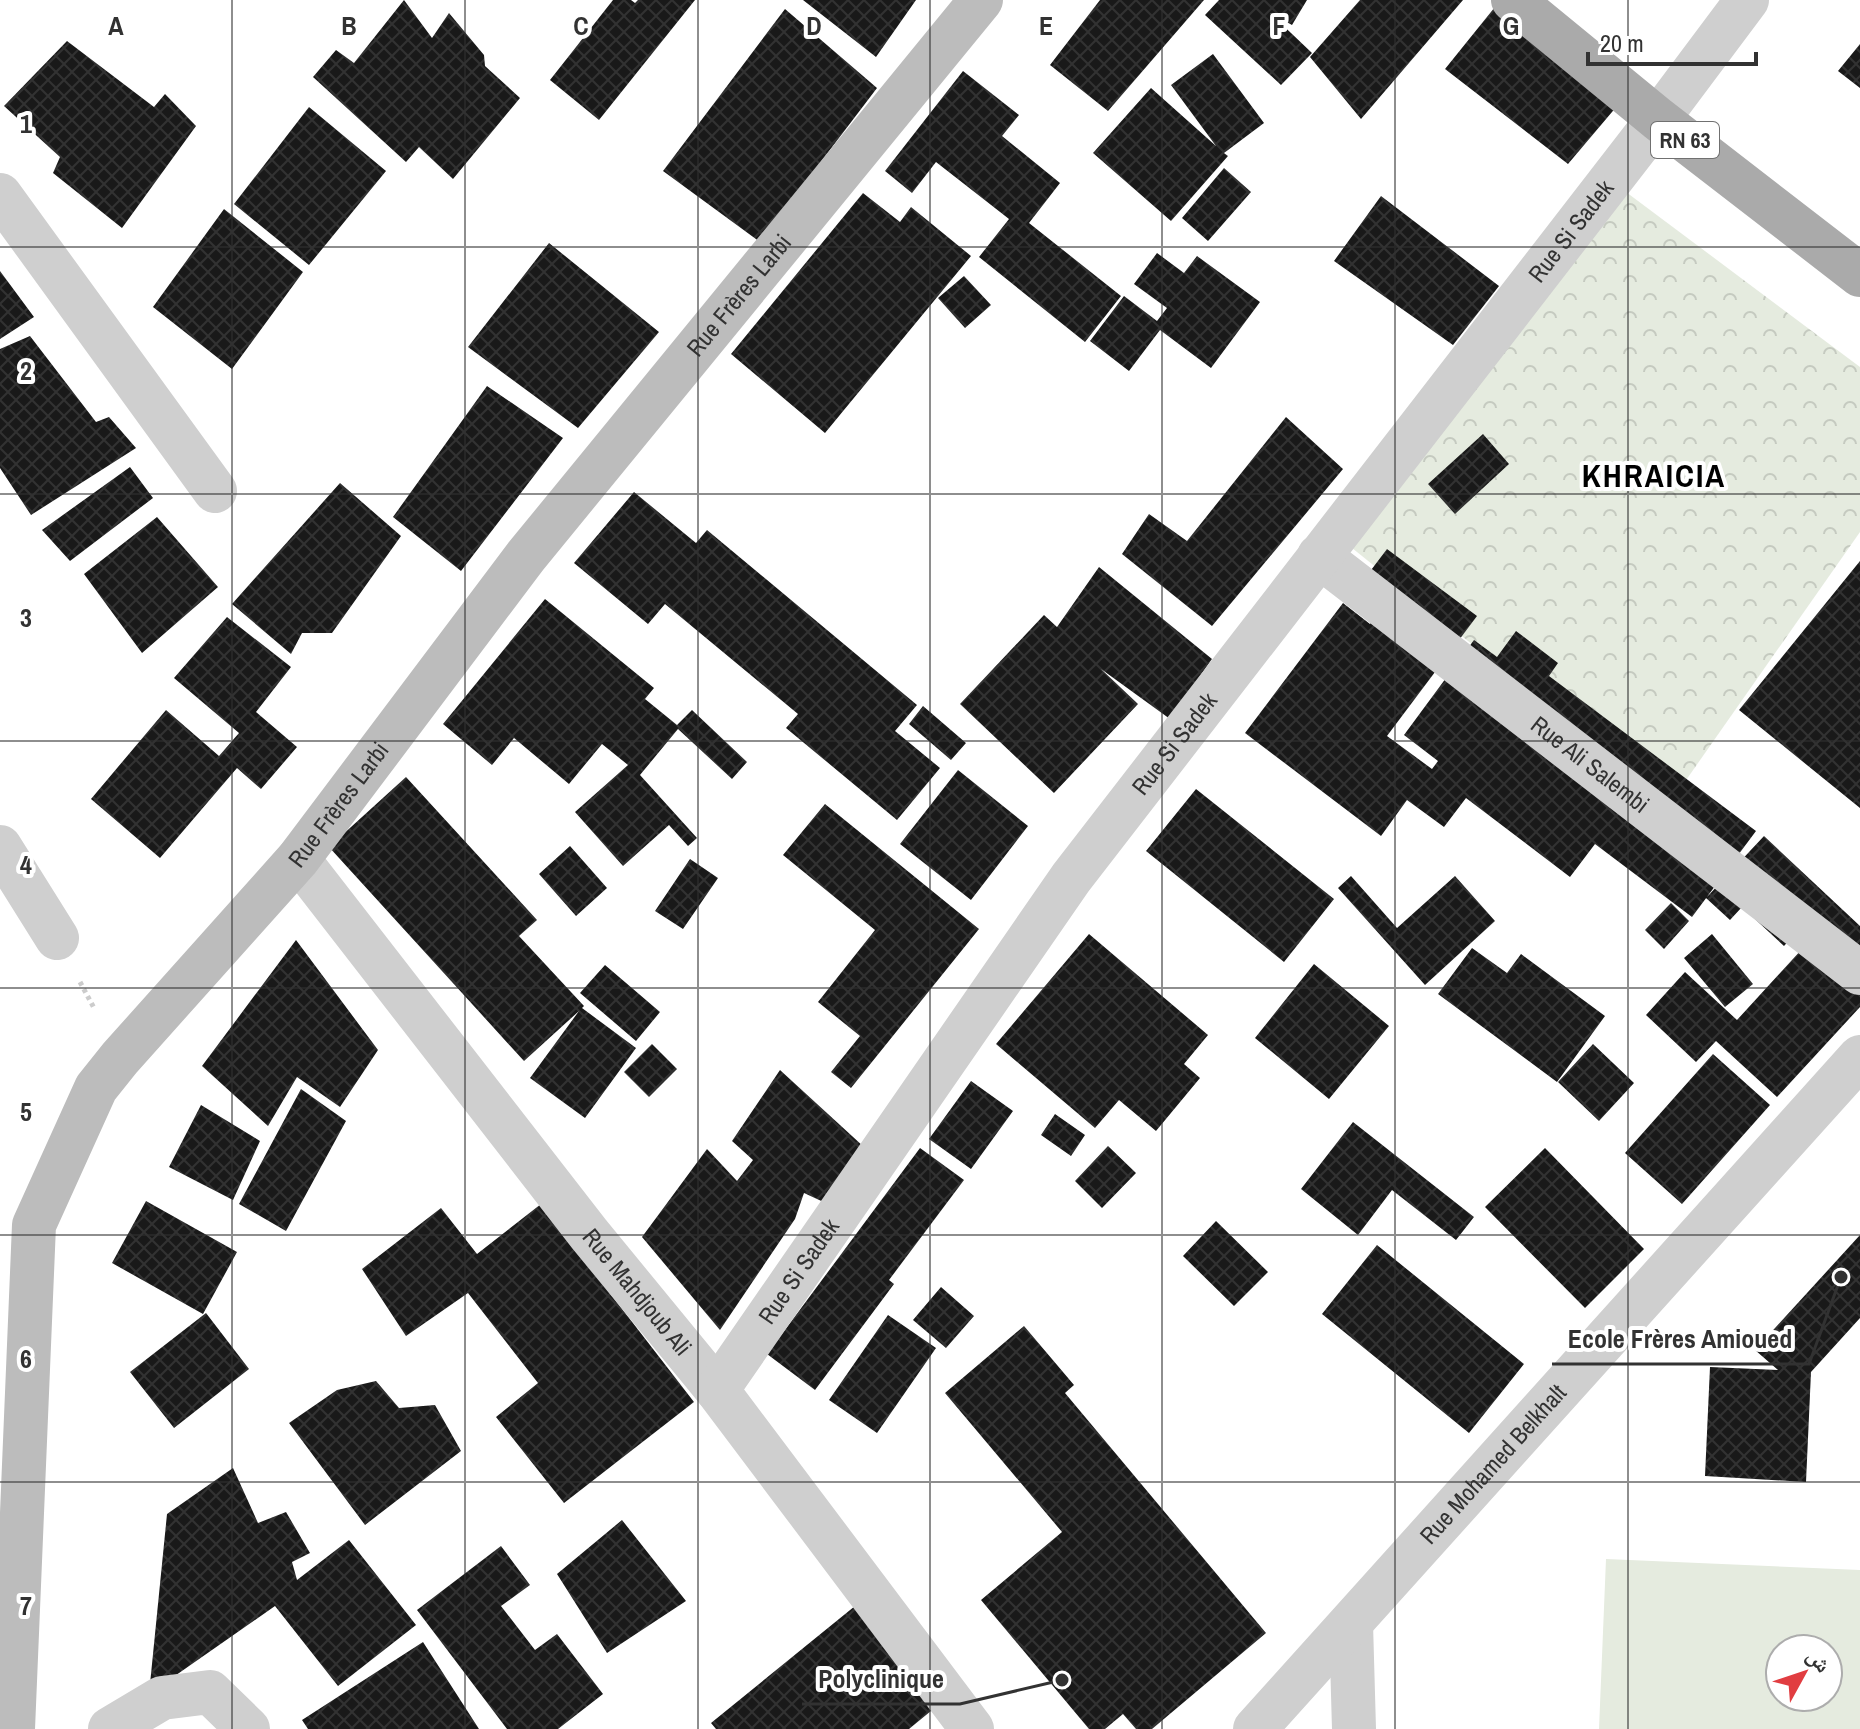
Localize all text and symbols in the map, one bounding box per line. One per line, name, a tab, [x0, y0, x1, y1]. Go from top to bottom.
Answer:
text: A	[108, 8, 124, 43]
text: B	[341, 8, 357, 43]
text: C	[573, 8, 589, 43]
text: D	[806, 8, 822, 43]
text: E	[1039, 8, 1053, 43]
text: F	[1272, 8, 1286, 43]
text: G	[1503, 8, 1519, 43]
scale bar	[1588, 16, 1756, 66]
text: 20 m	[1600, 27, 1644, 59]
text: 1	[20, 106, 32, 141]
road number: RN 63	[1651, 122, 1719, 158]
street label: Rue Si Sadek	[1521, 173, 1620, 289]
street label: Rue Frères Larbi	[679, 227, 798, 363]
text: 2	[20, 353, 32, 388]
district label: KHRAICIA	[1582, 454, 1726, 497]
text: 3	[20, 600, 32, 635]
street label: Rue Si Sadek	[1124, 685, 1224, 801]
street label: Rue Ali Salembi	[1525, 708, 1656, 820]
street label: Rue Frères Larbi	[280, 735, 396, 873]
text: 4	[20, 847, 32, 882]
text: 5	[20, 1094, 32, 1129]
street label: Rue Si Sadek	[750, 1212, 846, 1330]
street label: Rue Mahdjoub Ali	[576, 1221, 699, 1362]
callout: Ecole Frères Amioued	[1552, 1314, 1809, 1364]
text: Ecole Frères Amioued	[1568, 1321, 1792, 1356]
text: 6	[20, 1341, 32, 1376]
street label: Rue Mohamed Belkhalt	[1412, 1377, 1573, 1551]
text: 7	[20, 1588, 32, 1623]
north arrow	[1764, 1633, 1844, 1713]
text: ش	[1800, 1642, 1838, 1679]
callout: Polyclinique	[802, 1654, 960, 1704]
text: Polyclinique	[818, 1661, 944, 1696]

